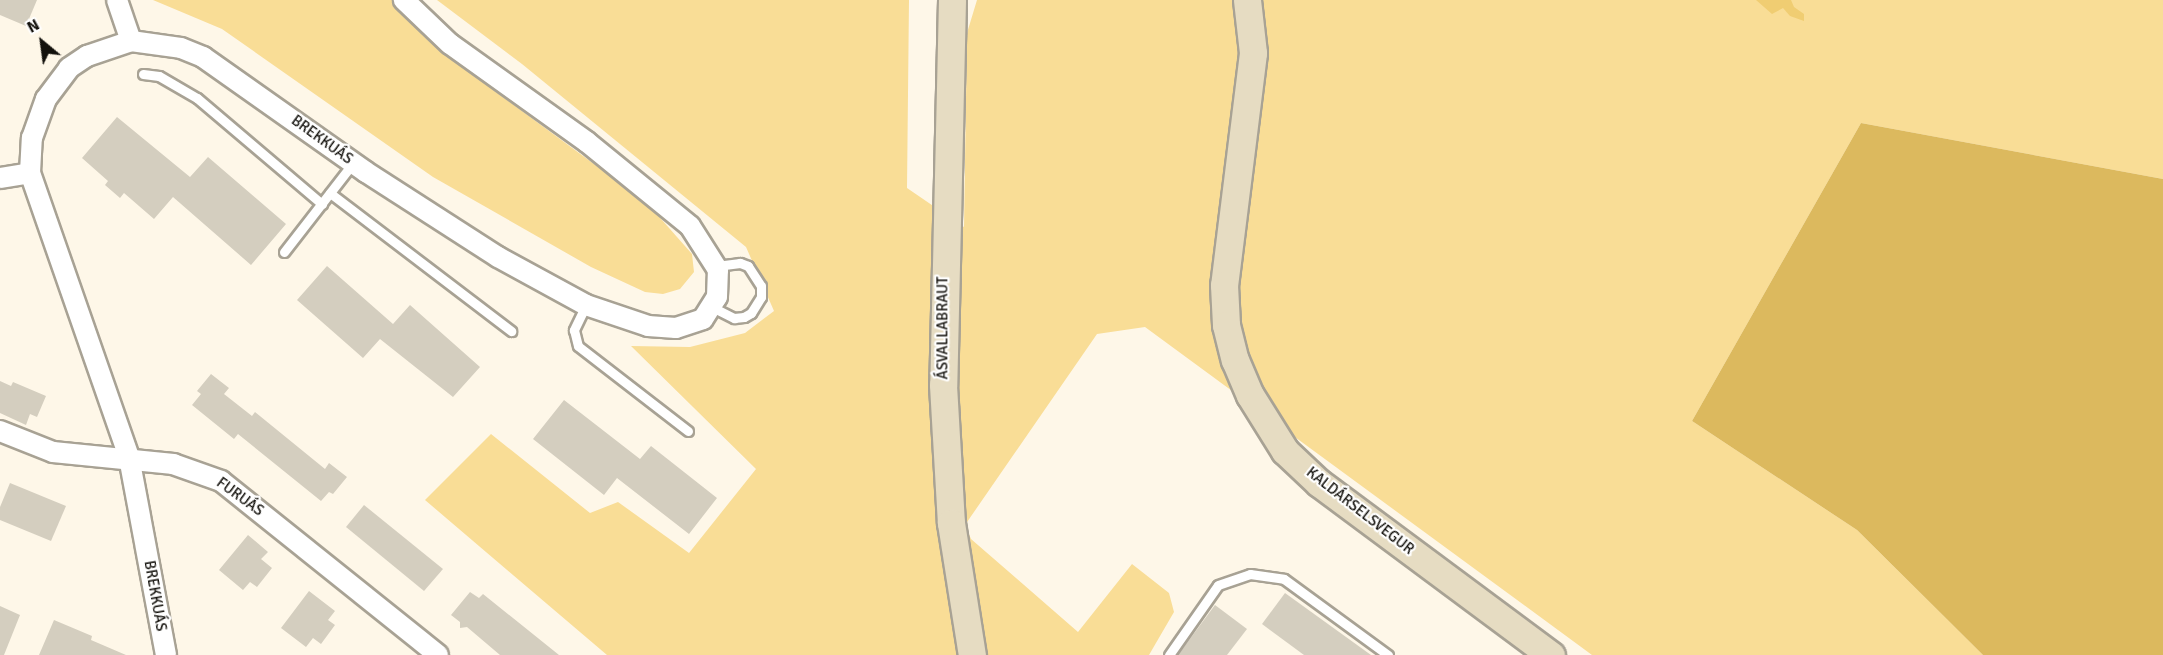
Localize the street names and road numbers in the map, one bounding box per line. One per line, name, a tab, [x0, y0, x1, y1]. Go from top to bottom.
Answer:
street label: BREKKUÁS	[288, 112, 356, 168]
street label: ÁSVALLABRAUT	[934, 277, 952, 379]
street label: KALDÁRSELSVEGUR	[1303, 463, 1417, 559]
street label: FURUÁS	[213, 474, 267, 520]
street label: BREKKUÁS	[140, 559, 170, 633]

